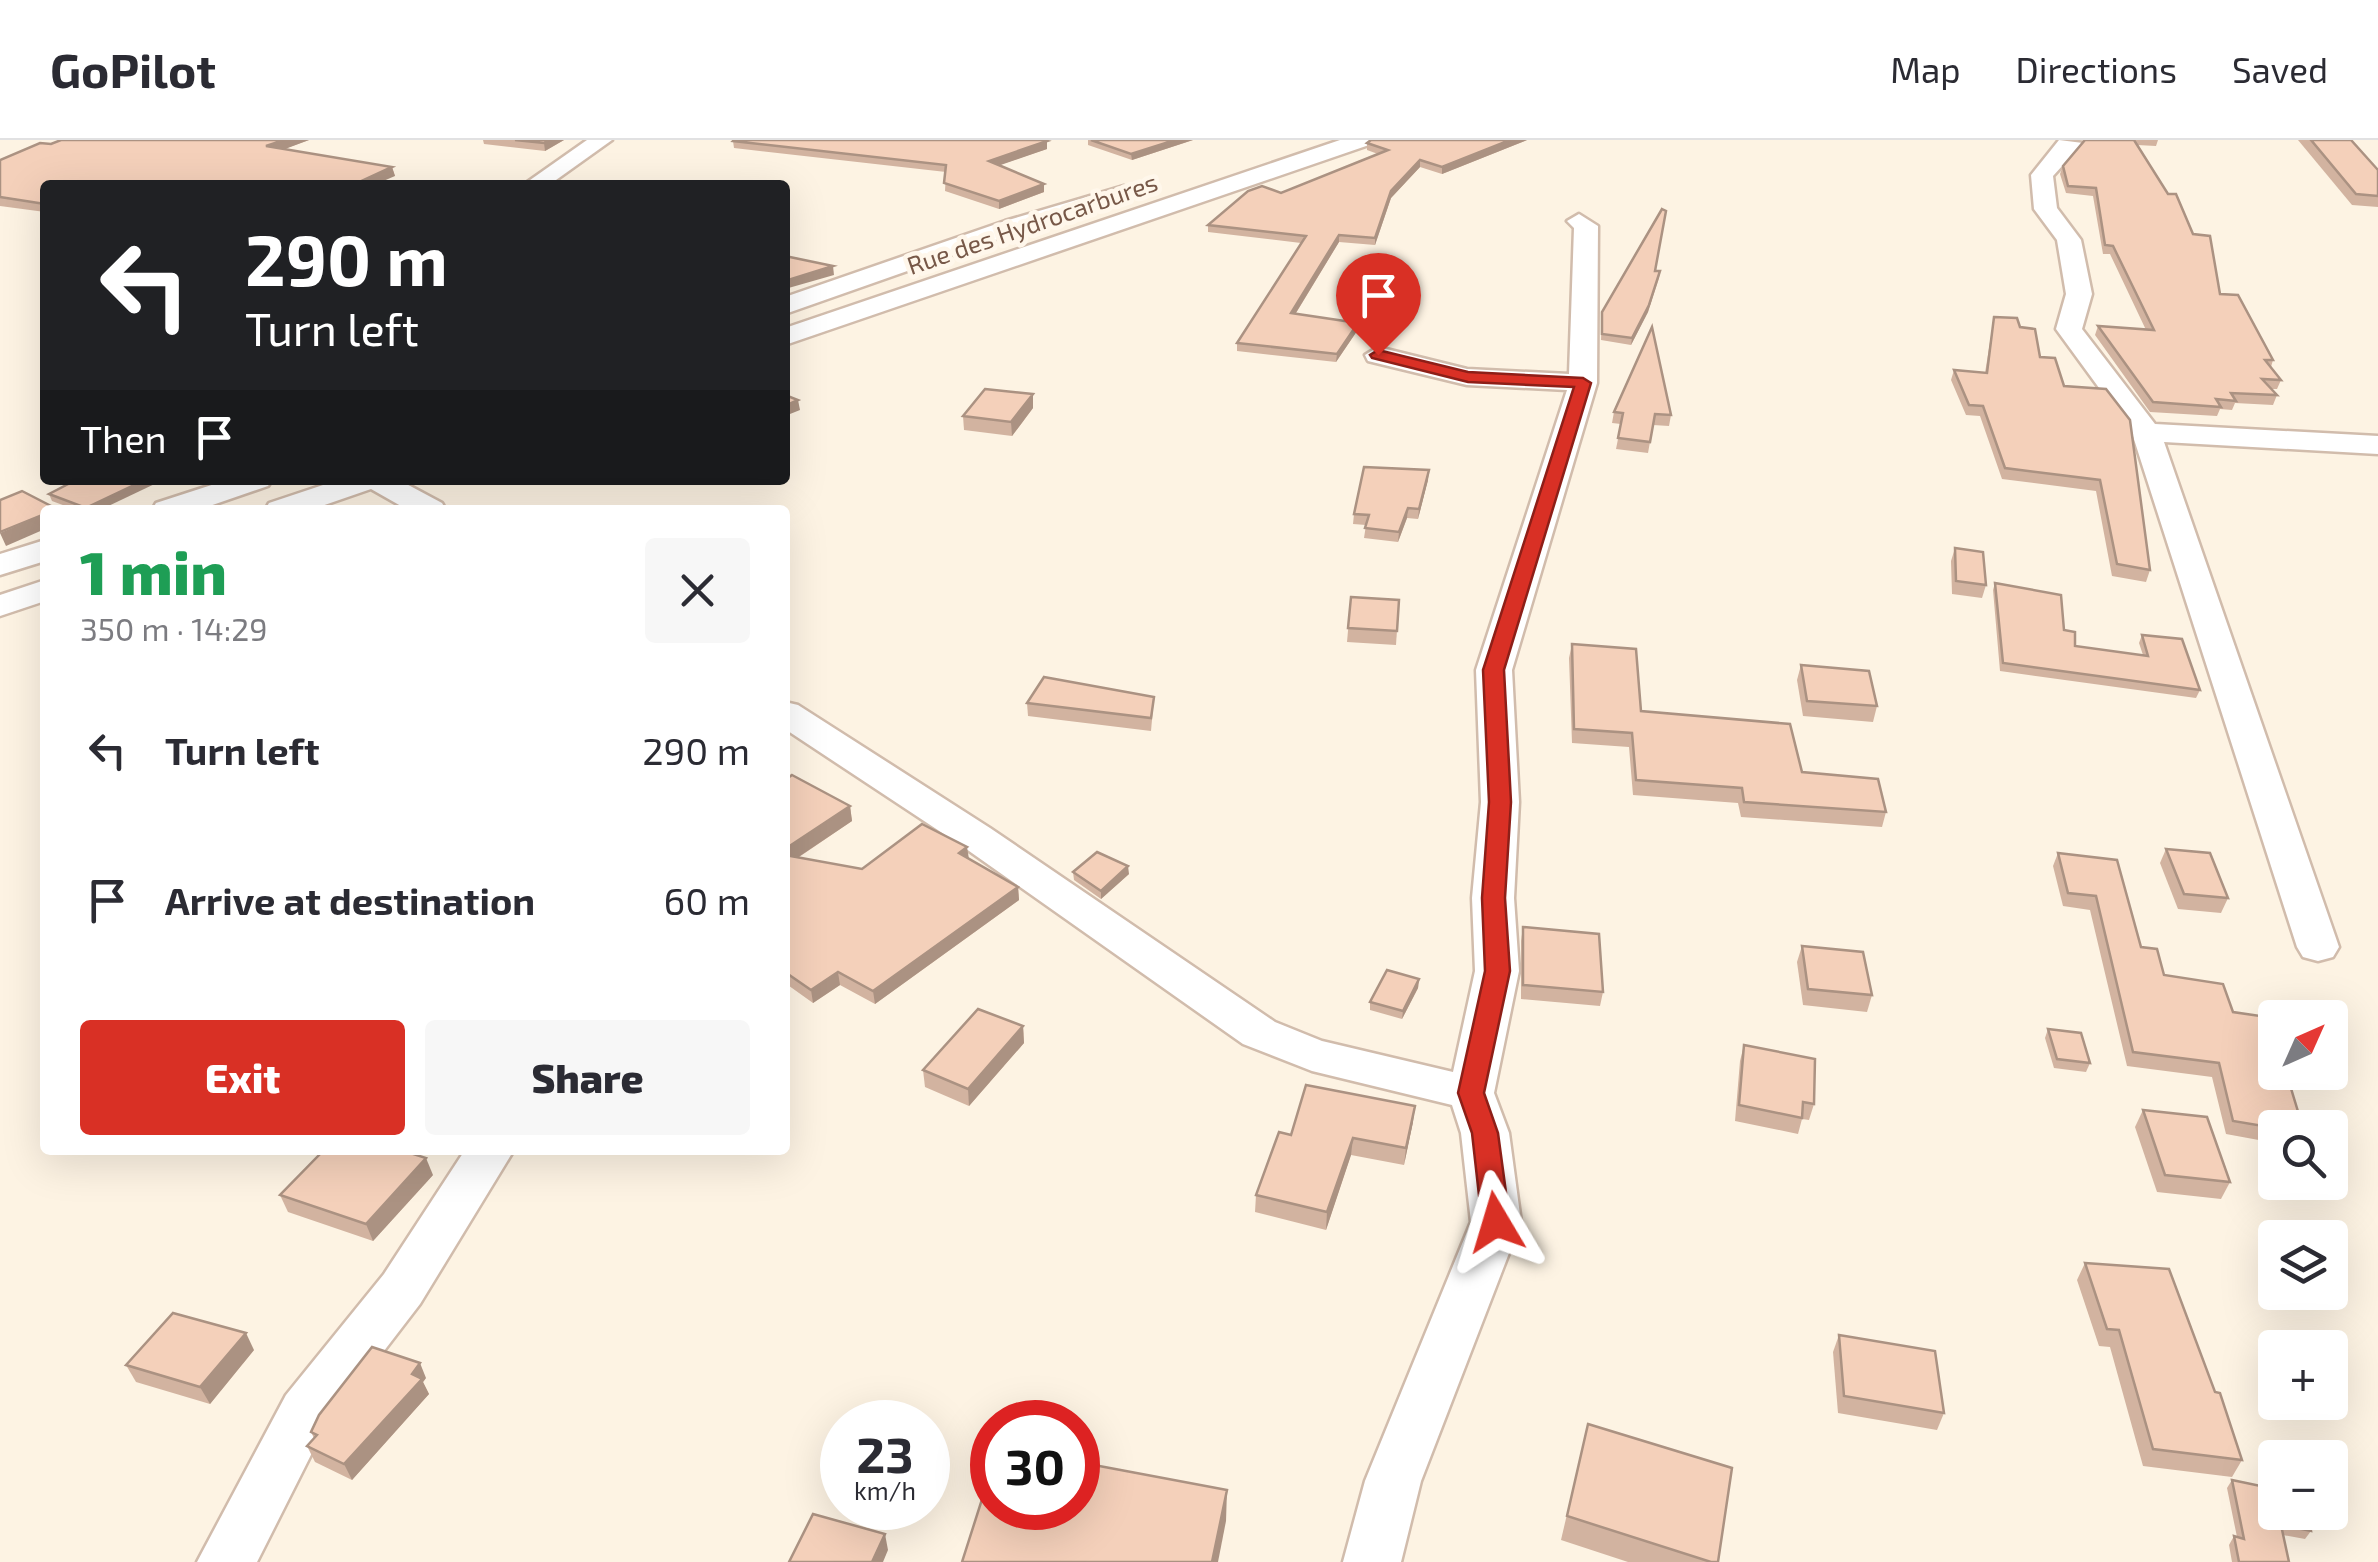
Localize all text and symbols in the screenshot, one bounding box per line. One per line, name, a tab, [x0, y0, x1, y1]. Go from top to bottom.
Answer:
text: GoPilot	[50, 40, 216, 98]
text: Map	[1890, 48, 1961, 90]
text: Directions	[2016, 48, 2177, 90]
text: Saved	[2232, 48, 2328, 90]
street label: Rue des Hydrocarbures	[903, 166, 1161, 280]
text: 290 m	[245, 216, 448, 300]
icon: left	[80, 220, 210, 350]
pin	[1336, 253, 1421, 356]
icon: arrive	[1351, 268, 1406, 323]
text: Turn left	[245, 301, 419, 355]
icon: arrive	[187, 410, 242, 465]
text: Then	[80, 415, 167, 461]
text: 1 min	[80, 535, 227, 607]
button: close	[645, 538, 750, 643]
text: 350 m · 14:29	[80, 609, 268, 647]
icon: left	[80, 723, 135, 778]
text: Turn left	[165, 727, 320, 773]
text: 290 m	[642, 727, 750, 773]
icon: arrive	[80, 873, 135, 928]
text: Arrive at destination	[165, 877, 535, 923]
text: 60 m	[664, 877, 750, 923]
north arrow	[2258, 1000, 2348, 1090]
map controls	[2258, 1000, 2348, 1530]
button: Exit	[80, 1020, 405, 1135]
button: Share	[425, 1020, 750, 1135]
button: search	[2258, 1110, 2348, 1200]
position arrow	[1444, 1170, 1548, 1274]
button: layers	[2258, 1220, 2348, 1310]
button: +	[2258, 1330, 2348, 1420]
speed limit sign: 30	[970, 1400, 1100, 1530]
text: 23	[856, 1423, 914, 1483]
button: −	[2258, 1440, 2348, 1530]
text: km/h	[854, 1475, 916, 1505]

